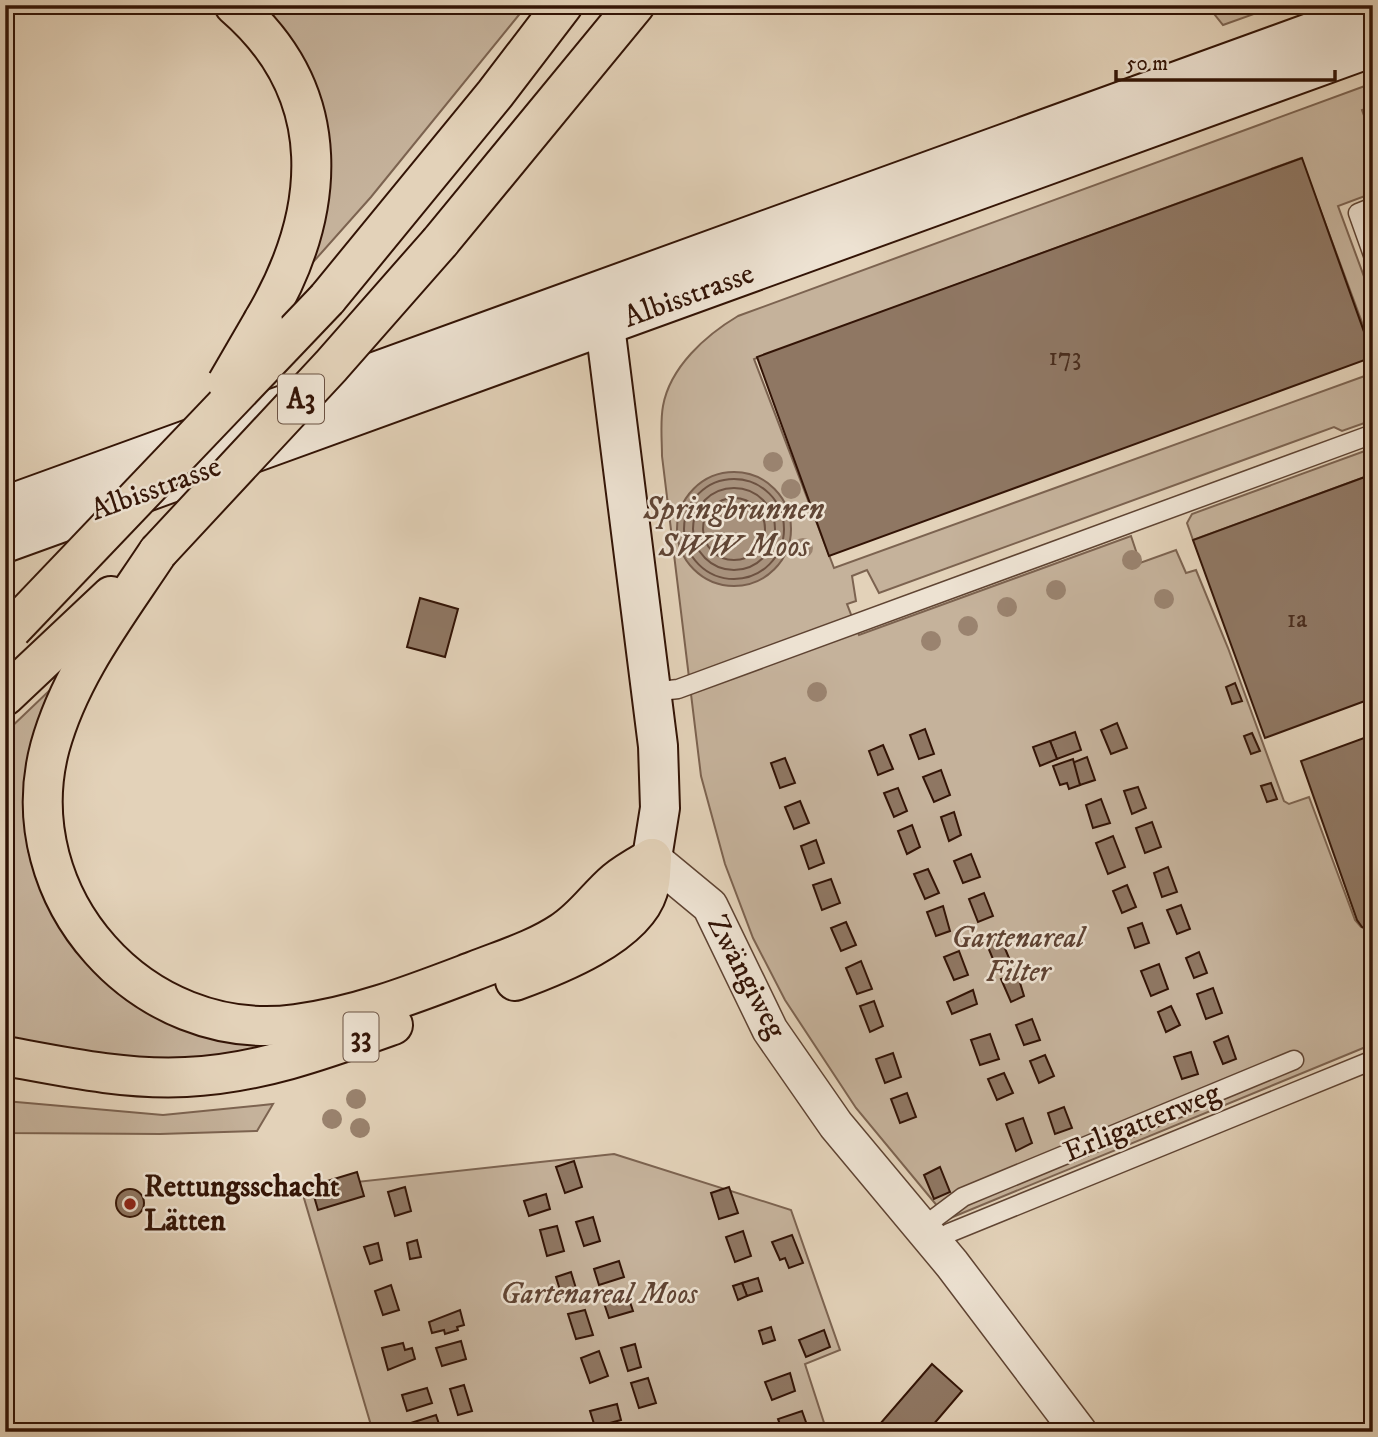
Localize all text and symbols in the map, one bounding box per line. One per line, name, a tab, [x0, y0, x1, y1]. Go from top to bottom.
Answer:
scale bar	[1116, 38, 1334, 82]
text: 50 m	[1126, 51, 1168, 77]
street label: Albisstrasse	[619, 255, 759, 337]
house number: 173	[1049, 341, 1081, 374]
road number: A3	[278, 374, 324, 424]
street label: Albisstrasse	[86, 448, 226, 530]
water label: Springbrunnen SWW Moos	[642, 490, 825, 567]
house number: 1a	[1287, 603, 1307, 636]
street label: Zwängiweg	[698, 909, 794, 1045]
park label: Gartenareal Filter	[952, 920, 1088, 991]
road number: 33	[344, 1012, 378, 1062]
street label: Erligatterweg	[1058, 1075, 1226, 1171]
place label: Rettungsschacht Lätten	[144, 1169, 340, 1240]
marker: Rettungsschacht Lätten	[122, 1196, 138, 1212]
park label: Gartenareal Moos	[500, 1276, 698, 1313]

